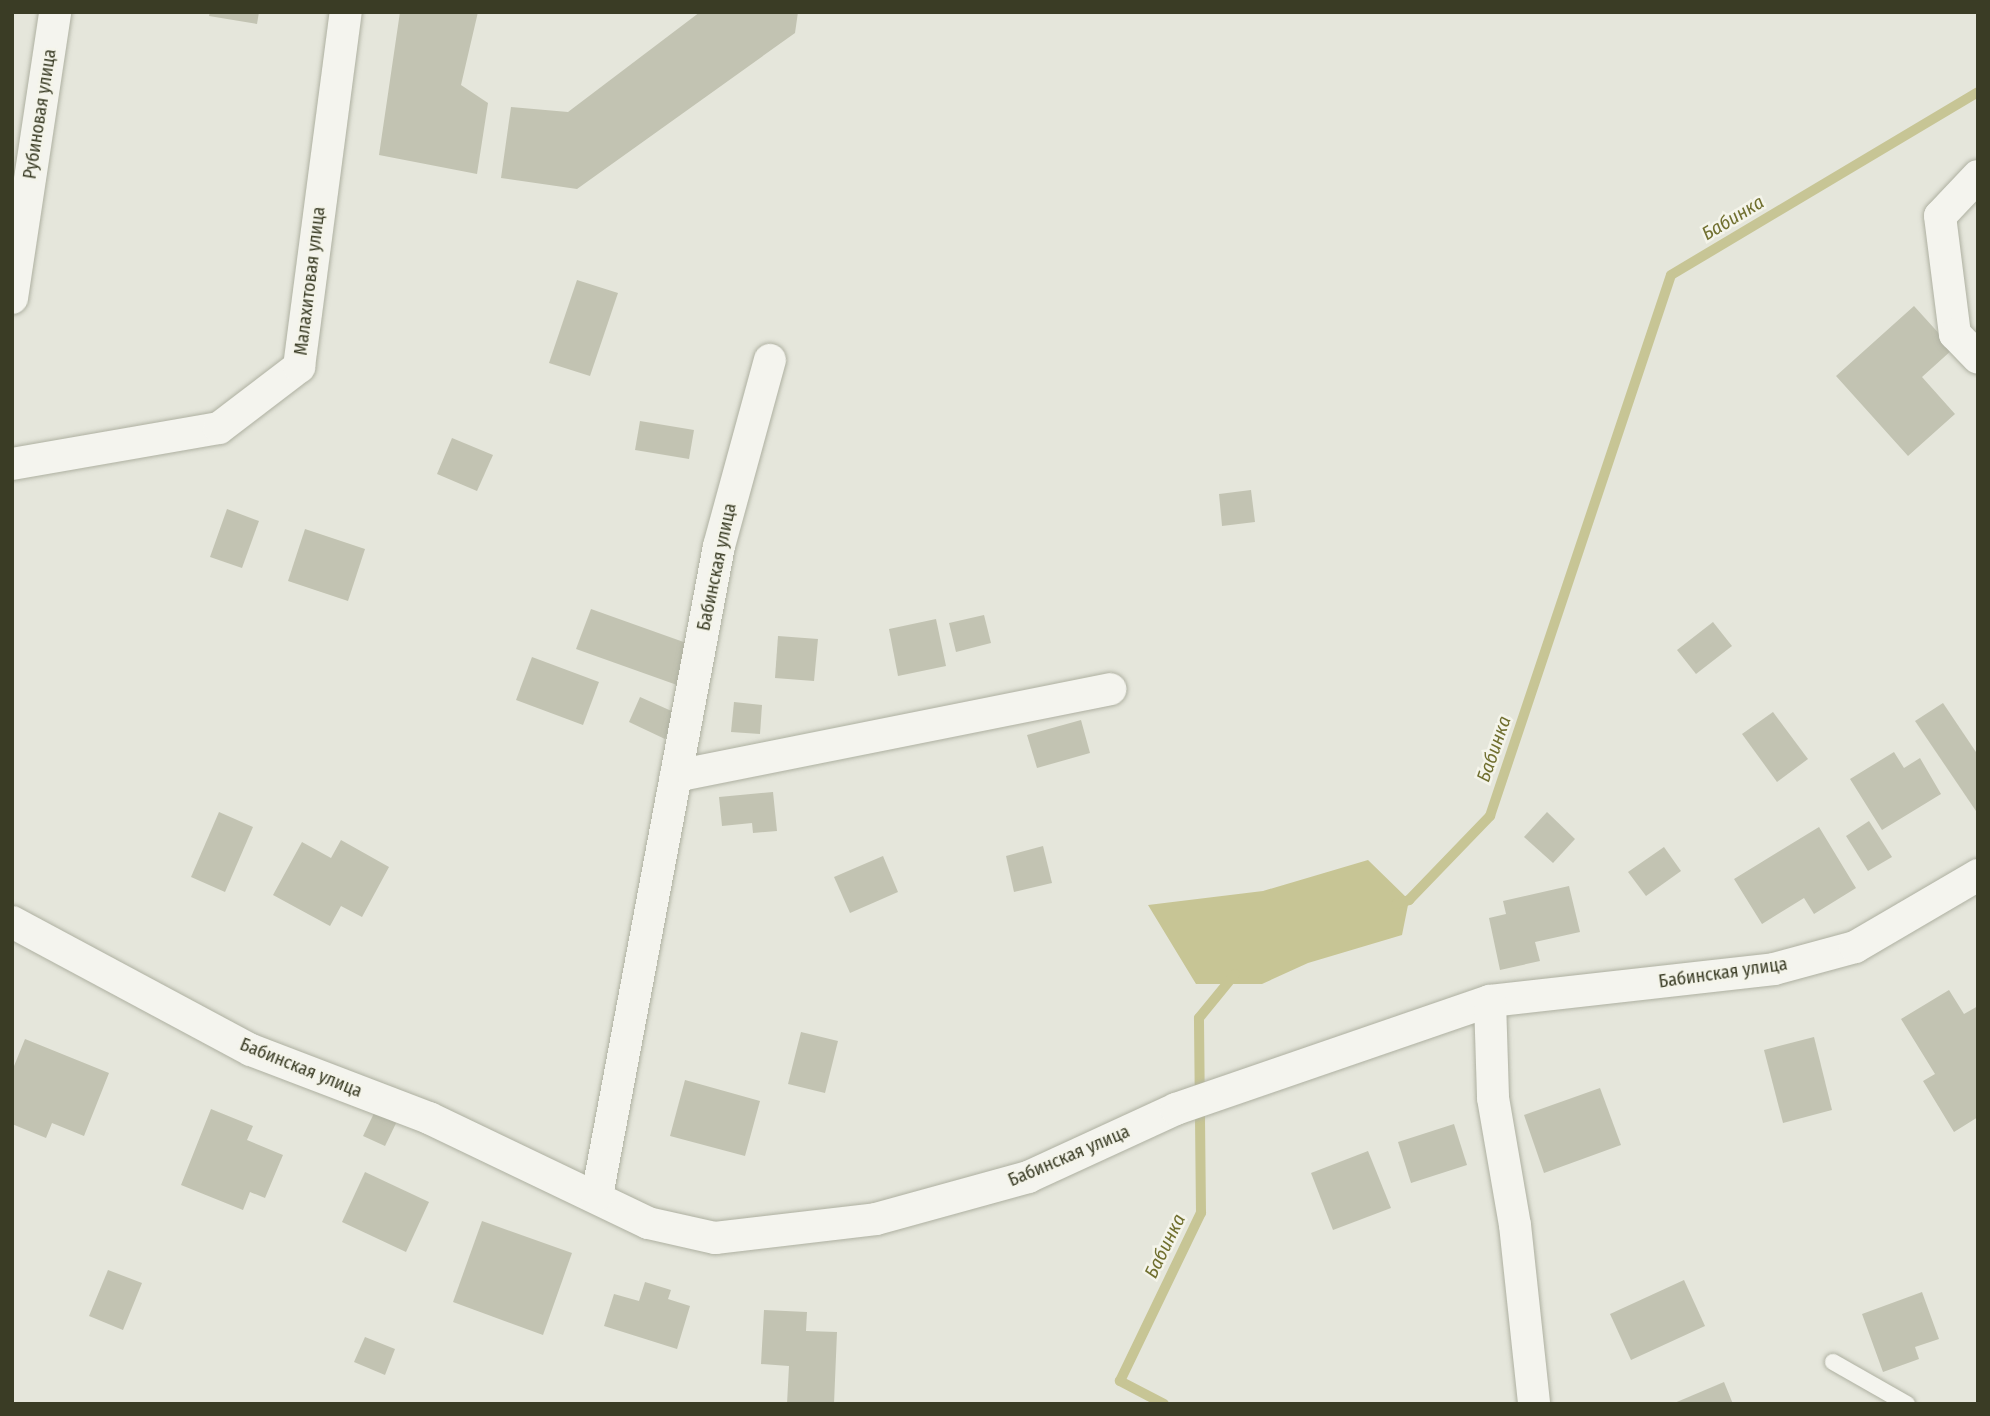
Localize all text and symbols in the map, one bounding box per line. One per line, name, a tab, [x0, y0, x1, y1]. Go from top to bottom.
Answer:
street label: Рубиновая улица	[19, 47, 61, 181]
water label: Бабинка	[1698, 191, 1768, 245]
street label: Малахитовая улица	[290, 205, 330, 357]
street label: Бабинская улица	[693, 501, 741, 633]
water label: Бабинка	[1472, 713, 1516, 785]
street label: Бабинская улица	[1657, 953, 1789, 993]
street label: Бабинская улица	[237, 1034, 365, 1102]
street label: Бабинская улица	[1005, 1121, 1133, 1191]
water label: Бабинка	[1140, 1210, 1190, 1282]

